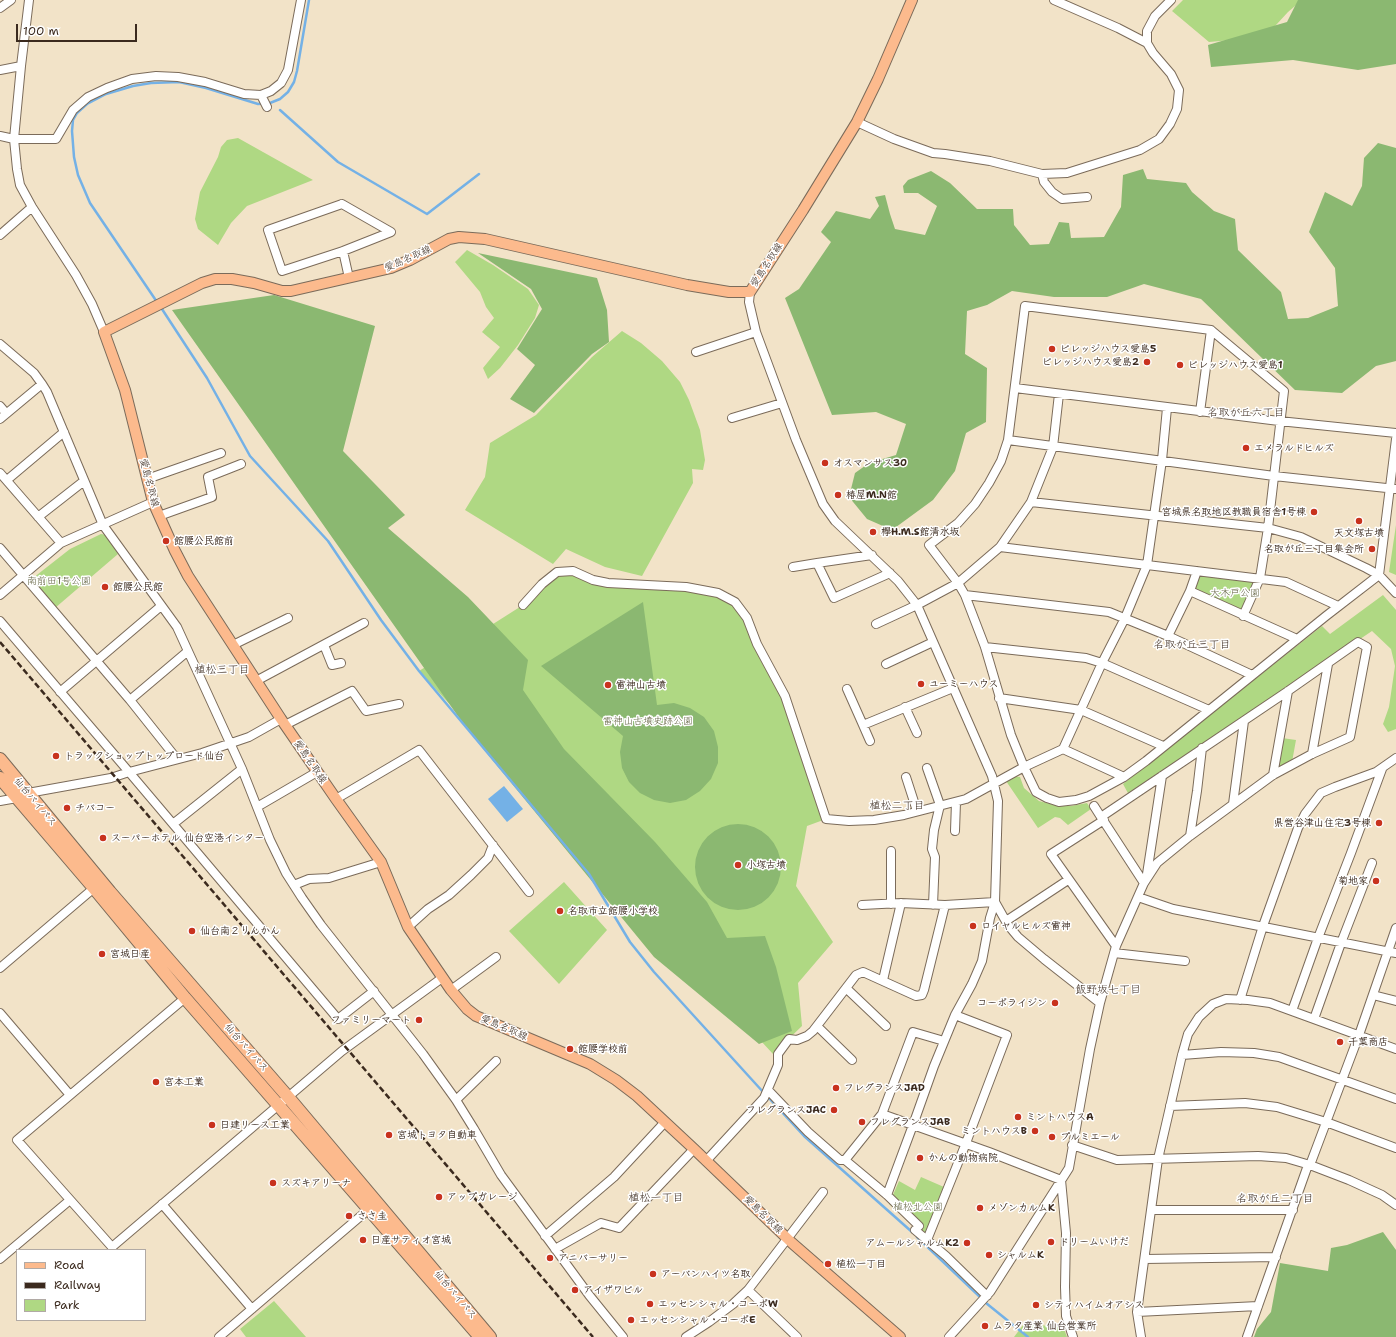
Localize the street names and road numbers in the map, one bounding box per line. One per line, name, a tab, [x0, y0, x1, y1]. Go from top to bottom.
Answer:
street label: 愛島名取線	[748, 241, 786, 289]
street label: 愛島名取線	[383, 243, 433, 275]
street label: 愛島名取線	[137, 457, 161, 509]
street label: 愛島名取線	[291, 738, 329, 786]
street label: 仙台バイパス	[11, 775, 59, 829]
street label: 愛島名取線	[479, 1013, 529, 1043]
street label: 仙台バイパス	[222, 1021, 270, 1075]
street label: 愛島名取線	[741, 1193, 785, 1237]
street label: 仙台バイパス	[431, 1268, 479, 1322]

